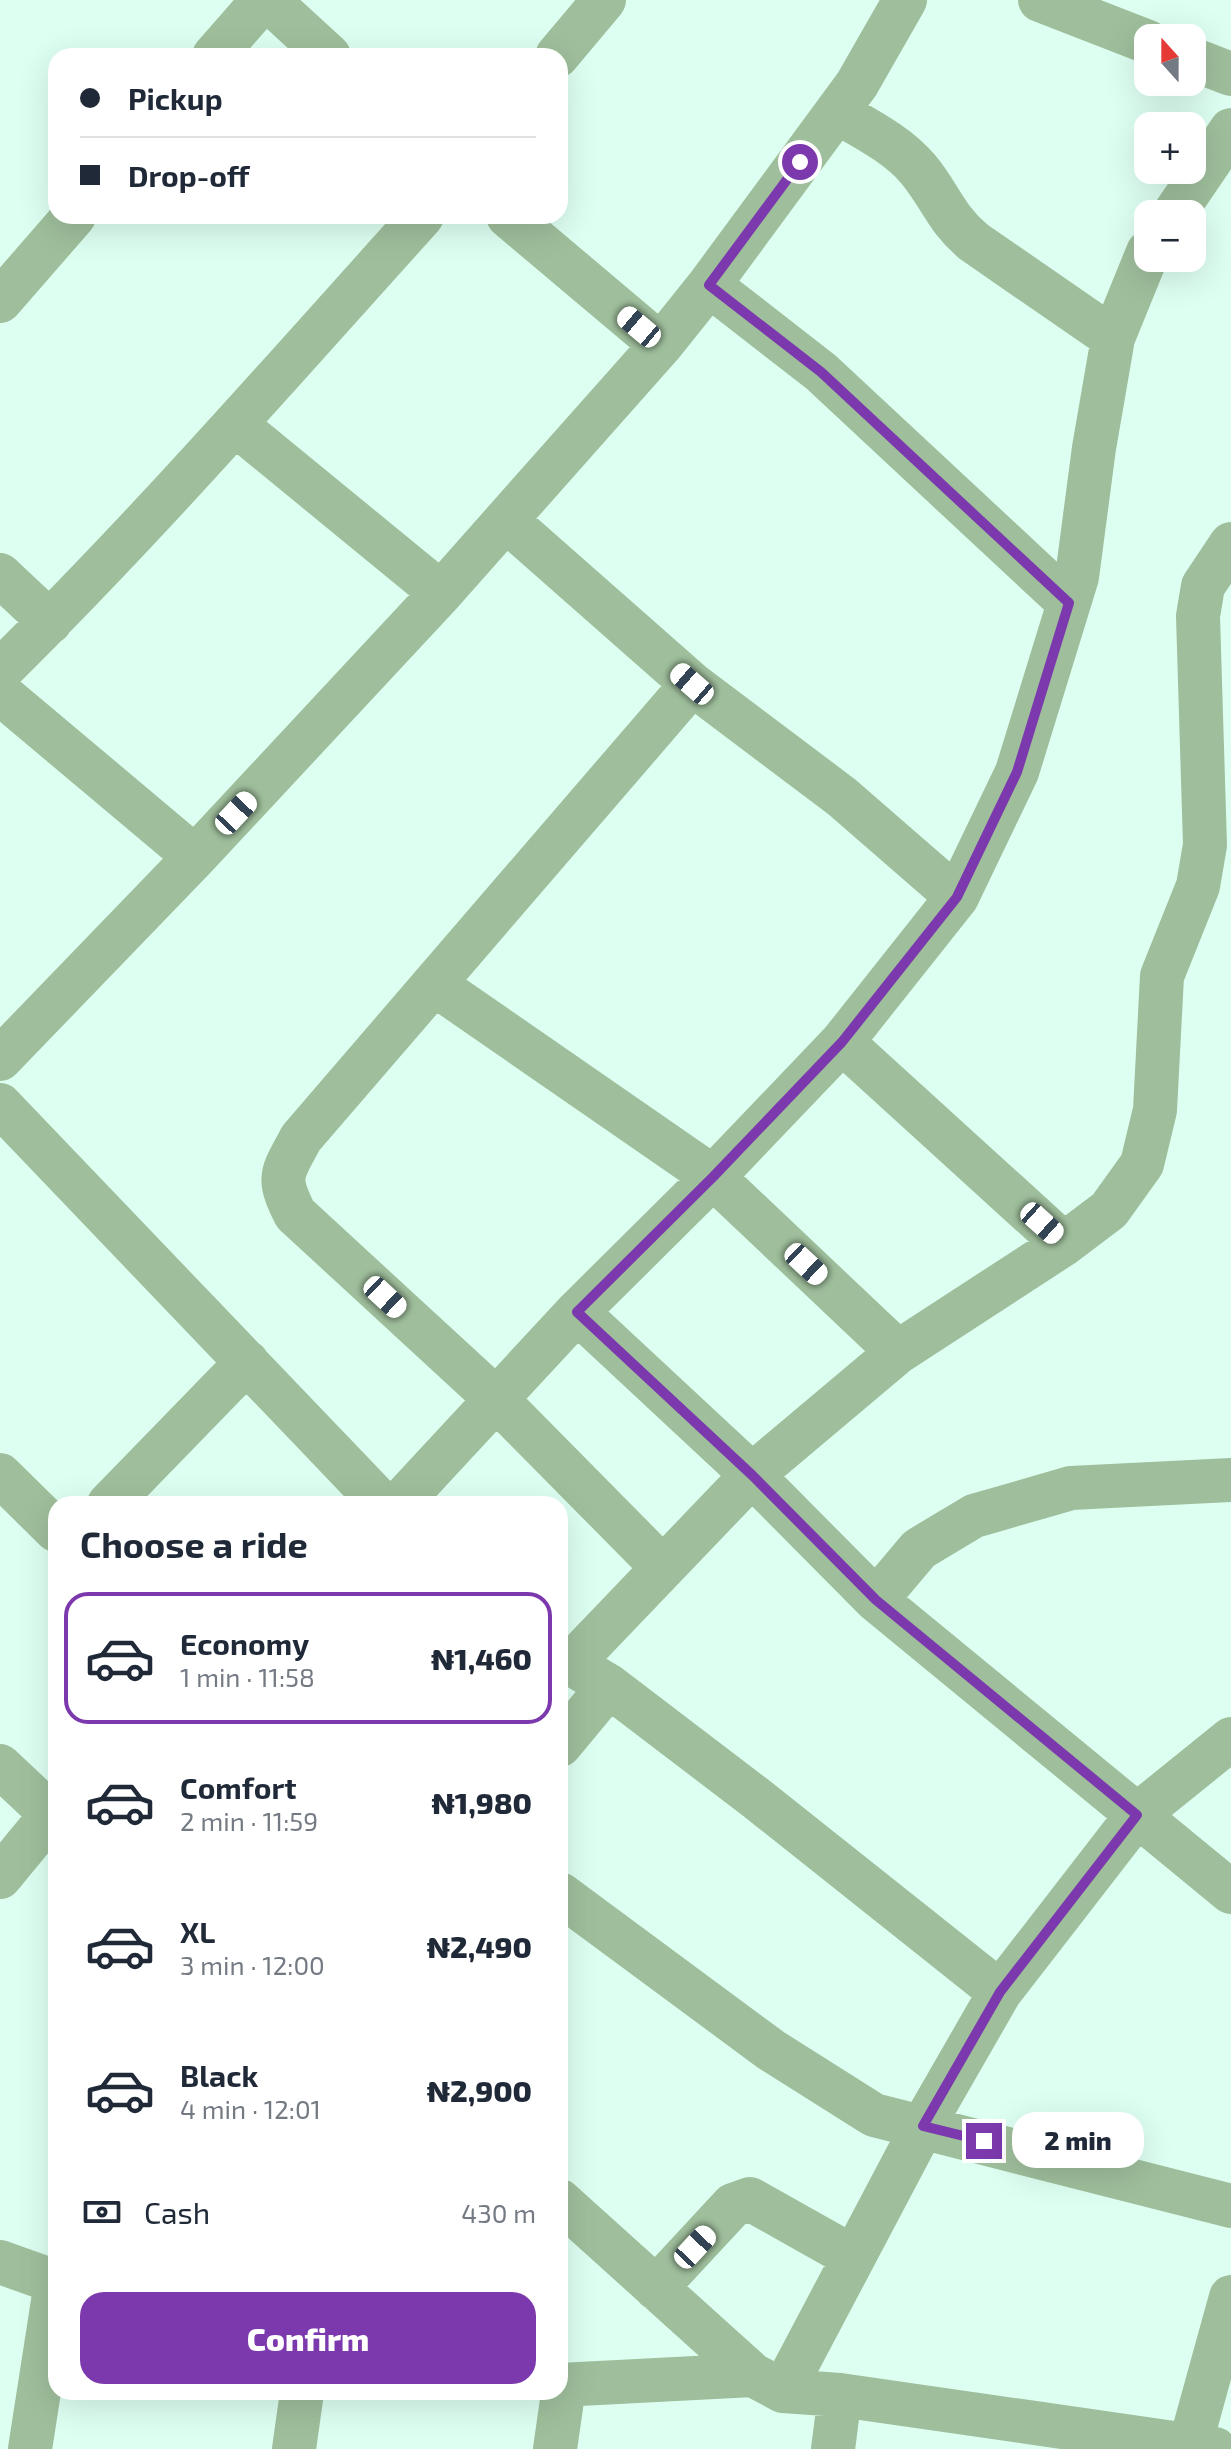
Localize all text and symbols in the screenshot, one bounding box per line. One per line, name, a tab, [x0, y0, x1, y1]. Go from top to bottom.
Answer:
north arrow	[1134, 24, 1206, 96]
map controls	[1134, 24, 1206, 272]
text: Pickup	[128, 80, 223, 116]
button: +	[1134, 112, 1206, 184]
route start	[782, 144, 818, 180]
text: Drop-off	[128, 157, 250, 193]
button: −	[1134, 200, 1206, 272]
car	[613, 302, 665, 352]
car	[666, 659, 718, 709]
car	[211, 787, 261, 839]
car	[1016, 1198, 1068, 1248]
car	[780, 1239, 832, 1289]
car	[359, 1272, 411, 1322]
text: Choose a ride	[80, 1522, 308, 1565]
icon: car	[84, 1622, 156, 1694]
text: Economy	[180, 1625, 309, 1661]
text: ₦1,460	[431, 1640, 532, 1676]
text: 1 min · 11:58	[180, 1661, 315, 1692]
icon: car	[84, 1766, 156, 1838]
text: Comfort	[180, 1769, 297, 1805]
text: ₦1,980	[431, 1784, 532, 1820]
text: 2 min · 11:59	[180, 1805, 318, 1836]
icon: car	[84, 1910, 156, 1982]
text: XL	[180, 1913, 215, 1949]
text: ₦2,490	[427, 1928, 532, 1964]
text: 3 min · 12:00	[180, 1949, 325, 1980]
icon: car	[84, 2054, 156, 2126]
text: Black	[180, 2057, 258, 2093]
text: ₦2,900	[427, 2072, 532, 2108]
text: 4 min · 12:01	[180, 2093, 321, 2124]
callout: 2 min	[1012, 2113, 1144, 2169]
route end	[966, 2123, 1002, 2159]
text: 2 min	[1044, 2124, 1112, 2155]
icon: cash	[80, 2190, 124, 2234]
text: Cash	[144, 2194, 210, 2230]
text: 430 m	[461, 2197, 536, 2228]
car	[670, 2221, 720, 2273]
button: Confirm	[80, 2292, 536, 2384]

